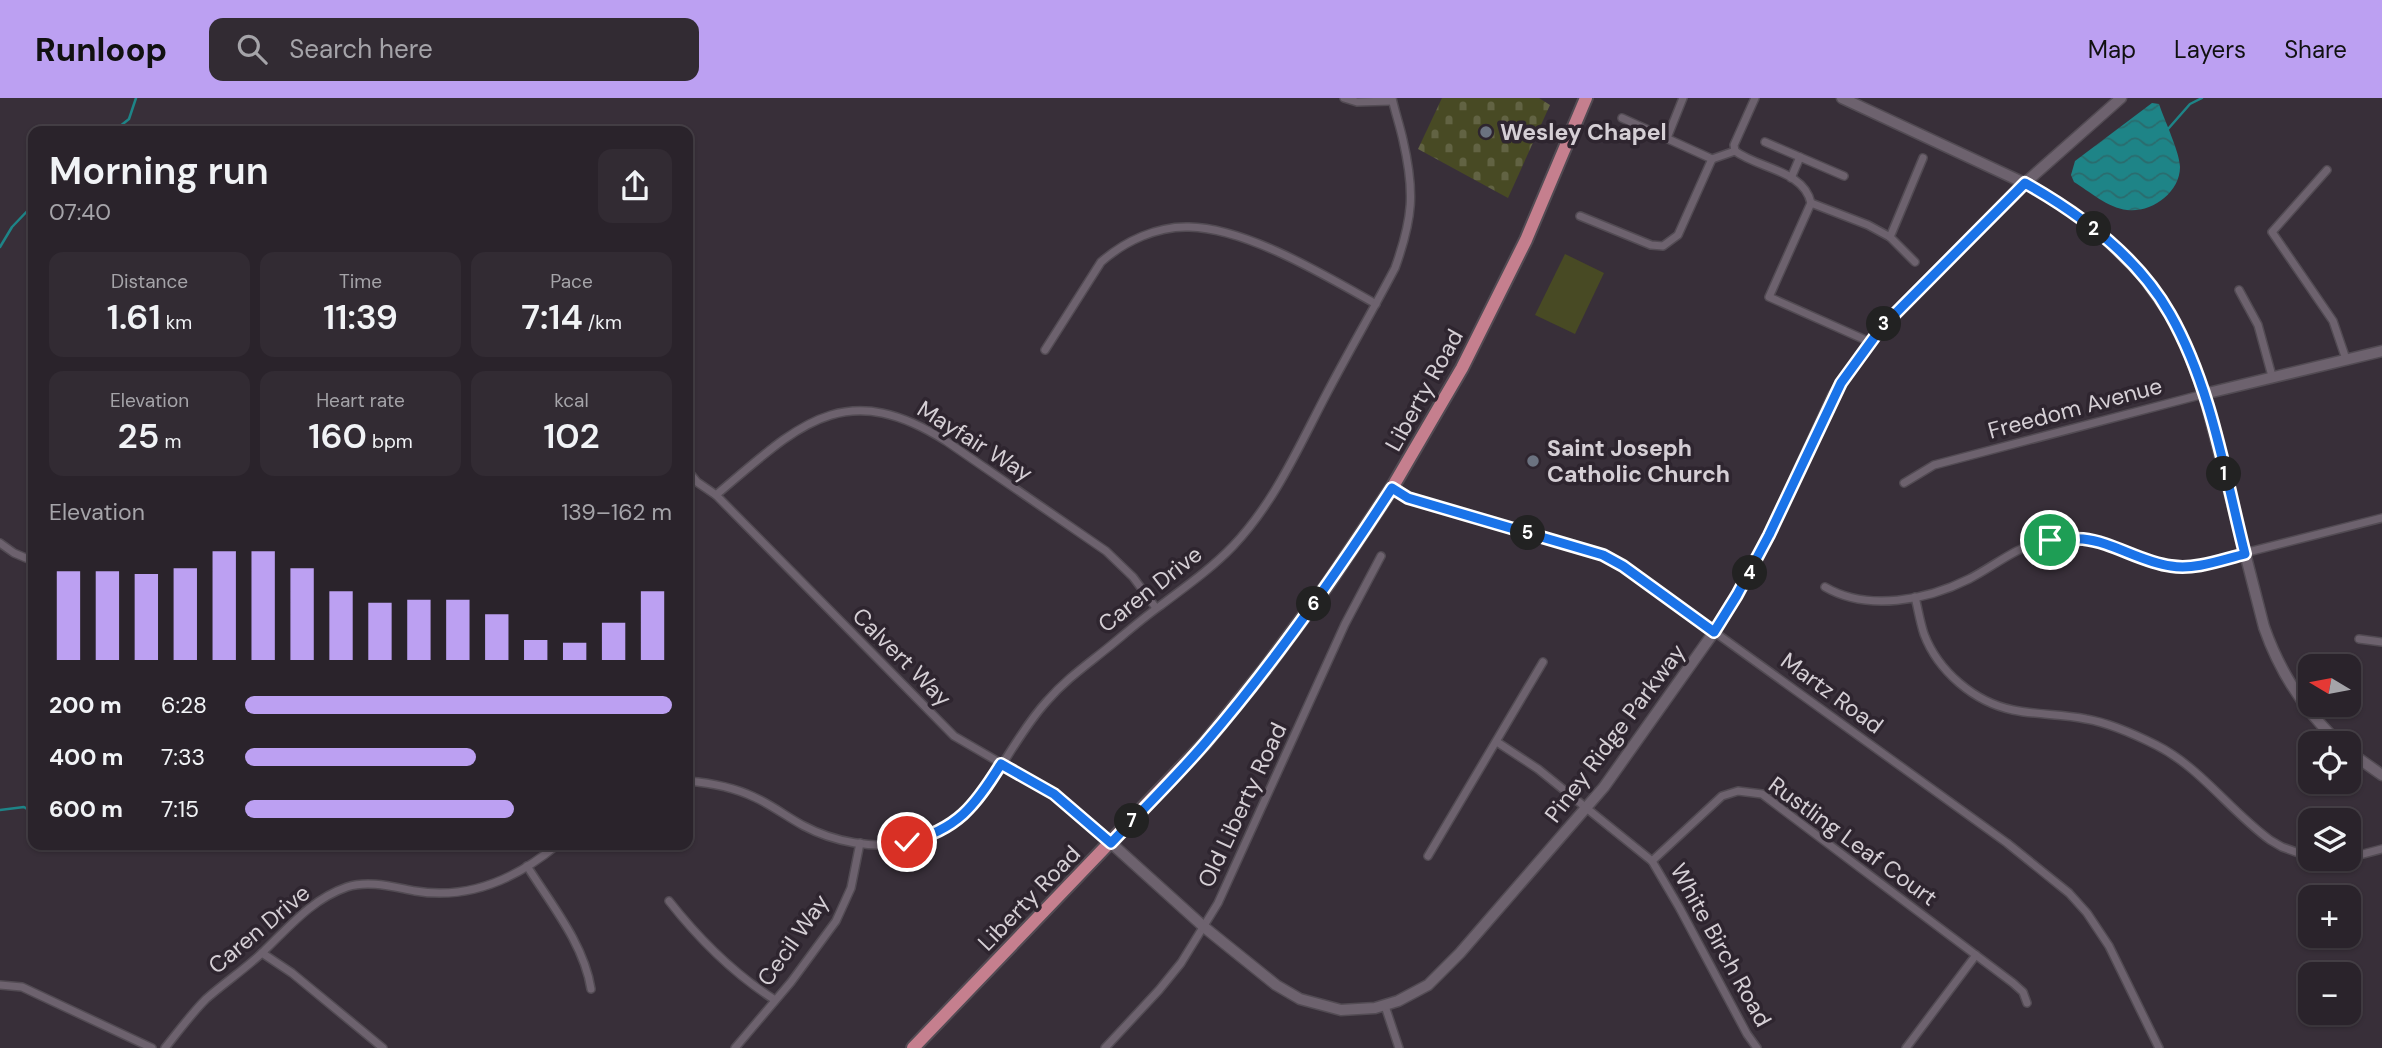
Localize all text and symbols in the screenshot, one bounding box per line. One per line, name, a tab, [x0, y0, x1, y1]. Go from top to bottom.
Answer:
search box	[209, 18, 699, 81]
text: Runloop	[35, 28, 167, 71]
icon: search	[233, 30, 271, 68]
text: Search here	[289, 32, 433, 66]
text: Map	[2088, 34, 2136, 65]
text: Layers	[2174, 34, 2246, 65]
text: Share	[2284, 34, 2347, 65]
place label: Wesley Chapel	[1500, 117, 1667, 147]
marker: Wesley Chapel	[1478, 124, 1494, 140]
text: Morning run	[49, 146, 269, 196]
button: share	[598, 149, 672, 223]
text: 07:40	[49, 197, 111, 227]
pin: 2	[2076, 212, 2112, 246]
text: 2	[2088, 216, 2099, 241]
text: Distance	[111, 269, 188, 294]
text: Time	[339, 269, 382, 294]
text: Pace	[550, 269, 593, 294]
text: 1.61	[107, 294, 161, 340]
text: 11:39	[323, 294, 398, 340]
text: 7:14	[521, 294, 583, 340]
pin: 3	[1867, 306, 1902, 342]
text: km	[161, 310, 192, 335]
text: /km	[583, 310, 622, 335]
text: 3	[1878, 311, 1889, 336]
street label: Liberty Road	[1378, 324, 1470, 456]
street label: Freedom Avenue	[1985, 370, 2165, 446]
text: Elevation	[110, 388, 189, 413]
text: Heart rate	[316, 388, 405, 413]
text: kcal	[554, 388, 589, 413]
street label: Mayfair Way	[912, 394, 1038, 488]
text: 25	[118, 413, 159, 459]
text: 160	[308, 413, 367, 459]
text: 102	[543, 413, 600, 459]
text: m	[159, 429, 181, 454]
text: bpm	[367, 429, 413, 454]
place label: Saint Joseph Catholic Church	[1547, 433, 1730, 489]
marker: Saint Joseph Catholic Church	[1525, 453, 1541, 469]
pin: 1	[2206, 456, 2242, 492]
text: 1	[2220, 461, 2227, 486]
text: Elevation	[49, 497, 145, 527]
text: 139–162 m	[561, 497, 672, 527]
pin	[2020, 510, 2080, 570]
pin: 5	[1510, 516, 1546, 550]
text: 5	[1522, 520, 1533, 545]
icon: arrive	[2031, 521, 2069, 559]
street label: Caren Drive	[1092, 539, 1208, 639]
pin: 4	[1732, 556, 1768, 590]
text: 4	[1743, 560, 1756, 585]
pin: 6	[1296, 587, 1332, 622]
text: 6	[1307, 591, 1320, 616]
street label: Calvert Way	[846, 601, 958, 713]
street label: Piney Ridge Parkway	[1538, 637, 1692, 828]
street label: Martz Road	[1775, 646, 1889, 740]
north arrow	[2298, 654, 2361, 718]
map controls	[2298, 654, 2361, 1025]
text: 200 m	[49, 690, 122, 720]
text: 6:28	[161, 690, 207, 720]
street label: Old Liberty Road	[1191, 718, 1293, 892]
button: locate	[2298, 731, 2361, 794]
text: 400 m	[49, 742, 123, 772]
text: 7:33	[161, 742, 205, 772]
street label: Rustling Leaf Court	[1763, 770, 1943, 912]
text: 600 m	[49, 794, 123, 824]
text: 7:15	[161, 794, 199, 824]
pin: 7	[1114, 804, 1150, 838]
text: 7	[1126, 808, 1137, 833]
button: layers	[2298, 808, 2361, 871]
pin	[877, 812, 937, 872]
icon: check	[888, 823, 926, 861]
street label: Liberty Road	[971, 839, 1087, 957]
street label: White Birch Road	[1664, 858, 1778, 1032]
street label: Caren Drive	[202, 878, 316, 980]
button: +	[2298, 885, 2361, 948]
street label: Cecil Way	[750, 888, 836, 992]
button: −	[2298, 962, 2361, 1025]

